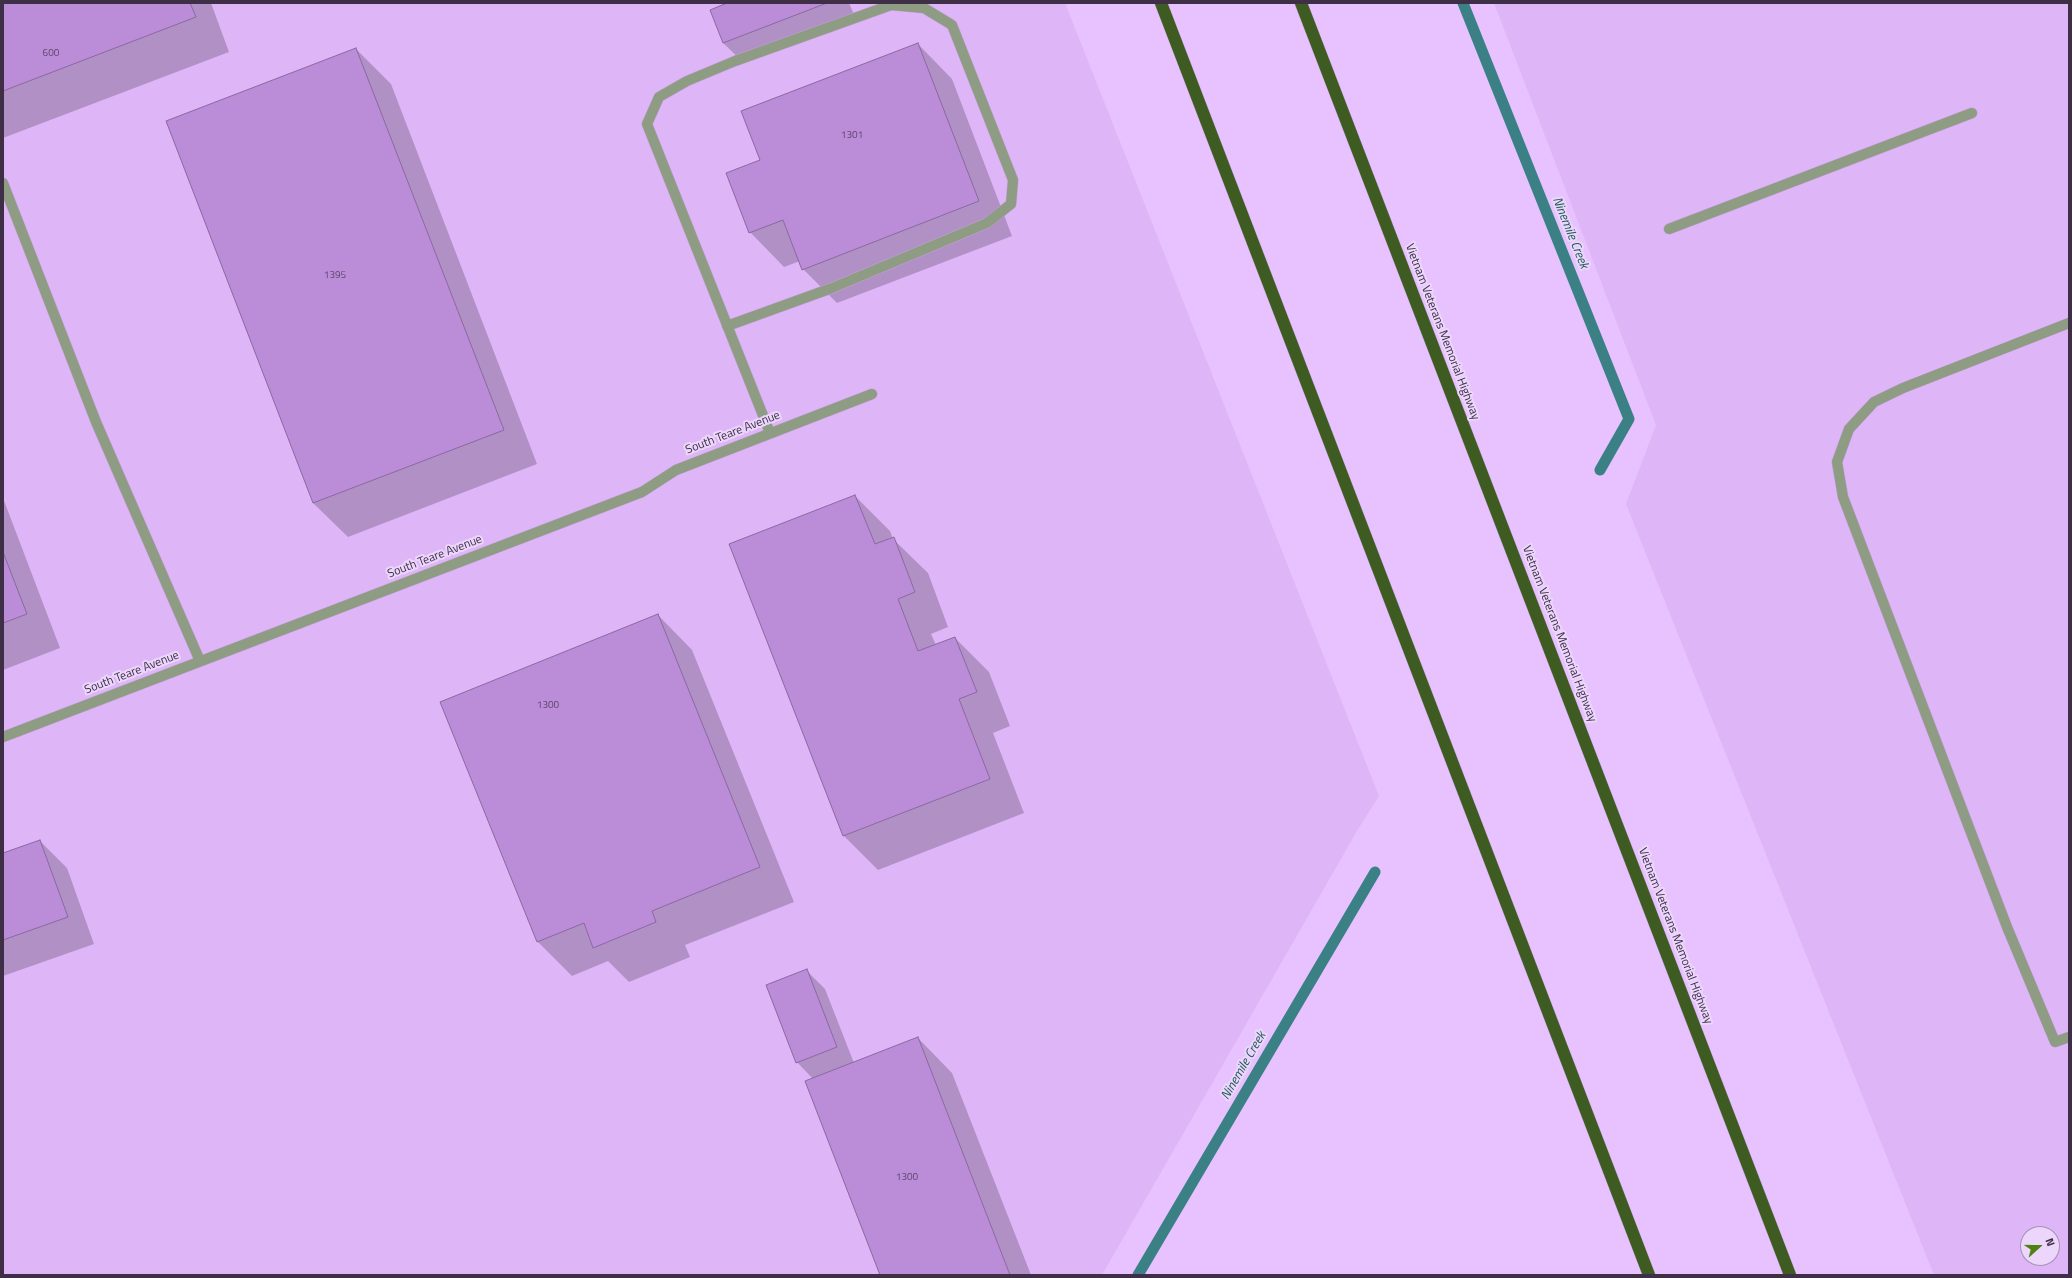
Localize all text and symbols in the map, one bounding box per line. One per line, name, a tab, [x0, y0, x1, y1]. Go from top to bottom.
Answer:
house number: 600	[43, 48, 59, 60]
house number: 1301	[841, 130, 863, 142]
water label: Ninemile Creek	[1549, 195, 1591, 271]
street label: Vietnam Veterans Memorial Highway	[1402, 242, 1482, 422]
house number: 1395	[324, 270, 346, 282]
street label: South Teare Avenue	[684, 408, 782, 458]
street label: South Teare Avenue	[386, 532, 484, 582]
street label: Vietnam Veterans Memorial Highway	[1519, 544, 1599, 724]
street label: South Teare Avenue	[83, 648, 181, 698]
house number: 1300	[537, 700, 559, 712]
street label: Vietnam Veterans Memorial Highway	[1635, 846, 1715, 1026]
water label: Ninemile Creek	[1218, 1029, 1270, 1103]
house number: 1300	[896, 1172, 918, 1184]
north arrow	[2020, 1226, 2060, 1266]
text: N	[2041, 1236, 2059, 1248]

